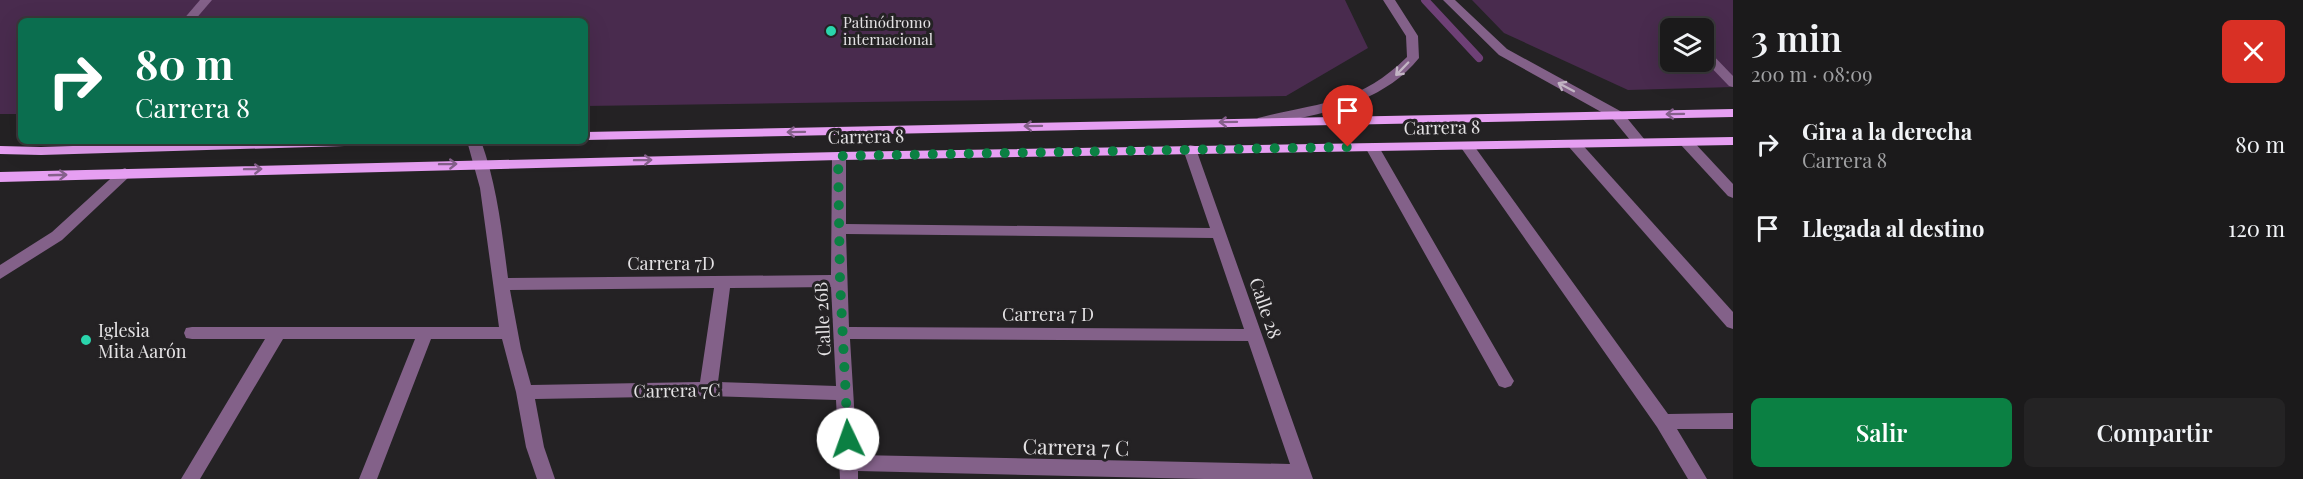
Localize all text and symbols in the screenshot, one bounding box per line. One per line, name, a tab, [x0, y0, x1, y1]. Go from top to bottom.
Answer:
place label: Patinódromo internacional	[843, 12, 933, 49]
text: 3 min	[1751, 13, 1842, 61]
map controls	[1660, 18, 1714, 72]
button: layers	[1660, 18, 1714, 72]
button: close	[2222, 20, 2285, 83]
marker: Patinódromo internacional	[824, 24, 838, 38]
text: 80 m	[135, 35, 233, 91]
icon: right	[36, 42, 114, 120]
text: 200 m · 08:09	[1751, 60, 1872, 87]
one-way arrow	[1395, 61, 1410, 76]
one-way arrow	[1558, 81, 1575, 93]
pin	[1322, 85, 1373, 147]
text: Carrera 8	[135, 89, 250, 125]
icon: arrive	[1331, 94, 1364, 127]
one-way arrow	[1665, 108, 1685, 120]
street label: Carrera 8	[1403, 114, 1481, 140]
one-way arrow	[1218, 116, 1238, 128]
text: Gira a la derecha	[1802, 116, 1972, 146]
one-way arrow	[1023, 120, 1043, 132]
street label: Carrera 8	[827, 123, 905, 149]
one-way arrow	[786, 126, 806, 137]
icon: right	[1751, 128, 1784, 161]
text: 80 m	[2235, 129, 2285, 159]
text: Carrera 8	[1802, 146, 1887, 173]
one-way arrow	[633, 154, 653, 166]
one-way arrow	[438, 159, 458, 170]
one-way arrow	[243, 163, 263, 174]
one-way arrow	[48, 169, 68, 180]
icon: arrive	[1751, 212, 1784, 245]
text: Llegada al destino	[1802, 213, 1984, 243]
text: 120 m	[2228, 213, 2285, 243]
street label: Carrera 7D	[627, 251, 715, 275]
street label: Calle 28	[1244, 274, 1288, 342]
street label: Calle 26B	[808, 281, 836, 357]
street label: Carrera 7 D	[1002, 302, 1094, 326]
place label: Iglesia Mita Aarón	[98, 318, 187, 363]
marker: Iglesia Mita Aarón	[79, 333, 93, 347]
street label: Carrera 7C	[633, 377, 721, 403]
button: Salir	[1751, 398, 2012, 467]
button: Compartir	[2024, 398, 2285, 467]
position arrow	[816, 407, 880, 471]
street label: Carrera 7 C	[1022, 431, 1130, 461]

